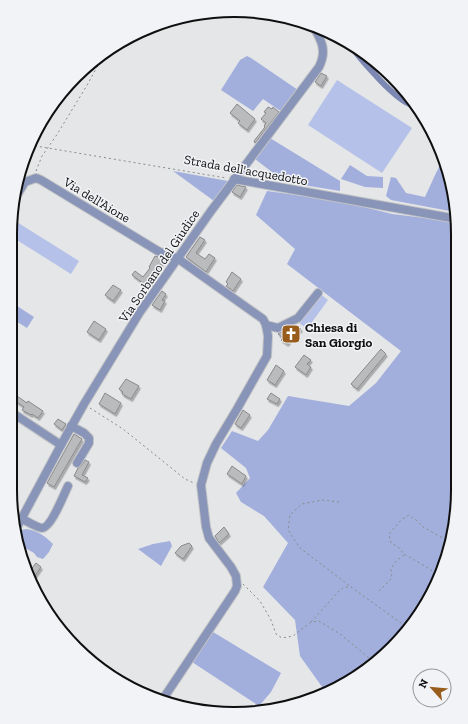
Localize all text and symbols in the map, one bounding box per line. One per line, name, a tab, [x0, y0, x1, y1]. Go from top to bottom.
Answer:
street label: Strada dell'acquedotto	[183, 152, 309, 188]
street label: Via dell'Aione	[60, 174, 133, 226]
street label: Via Sorbano del Giudice	[115, 207, 202, 326]
place label: Chiesa di San Giorgio	[305, 320, 373, 350]
church icon: Chiesa di San Giorgio	[280, 323, 302, 345]
north arrow	[412, 668, 452, 708]
text: N	[416, 676, 432, 690]

